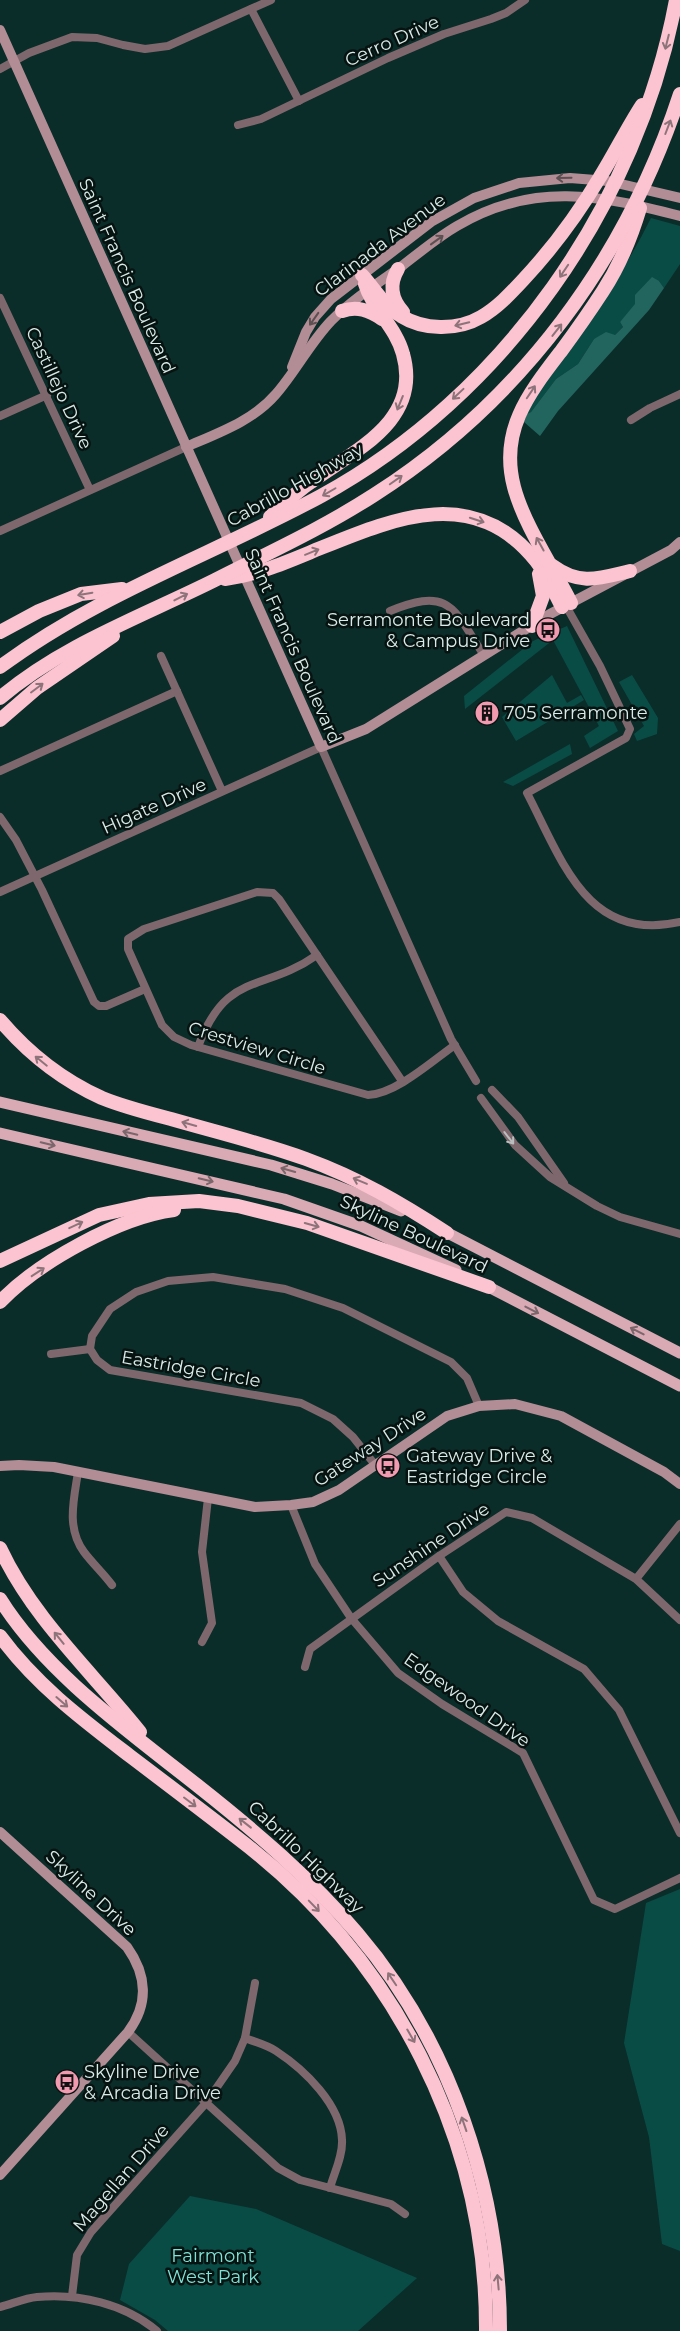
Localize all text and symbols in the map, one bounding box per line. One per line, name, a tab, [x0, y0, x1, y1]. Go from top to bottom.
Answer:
street label: Cerro Drive	[342, 10, 442, 71]
one-way arrow	[662, 33, 671, 49]
one-way arrow	[664, 120, 673, 135]
one-way arrow	[556, 173, 572, 183]
street label: Saint Francis Boulevard	[74, 175, 180, 377]
street label: Clarinada Avenue	[310, 188, 450, 301]
one-way arrow	[430, 235, 444, 245]
one-way arrow	[559, 264, 569, 278]
one-way arrow	[309, 312, 319, 326]
one-way arrow	[455, 320, 471, 329]
street label: Castillejo Drive	[21, 323, 97, 453]
one-way arrow	[552, 323, 562, 337]
one-way arrow	[525, 385, 536, 399]
one-way arrow	[452, 388, 465, 400]
one-way arrow	[395, 395, 404, 410]
street label: Cabrillo Highway	[223, 438, 367, 532]
one-way arrow	[389, 475, 403, 485]
one-way arrow	[322, 487, 337, 497]
one-way arrow	[468, 516, 484, 526]
one-way arrow	[535, 537, 544, 552]
street label: Saint Francis Boulevard	[240, 545, 346, 747]
one-way arrow	[304, 547, 319, 556]
one-way arrow	[77, 590, 93, 600]
one-way arrow	[173, 592, 188, 602]
place label: Serramonte Boulevard & Campus Drive	[327, 609, 530, 652]
bus stop icon: Serramonte Boulevard & Campus Drive	[535, 617, 561, 643]
one-way arrow	[30, 683, 44, 693]
building icon: 705 Serramonte	[474, 700, 500, 726]
place label: 705 Serramonte	[504, 702, 648, 724]
street label: Higate Drive	[98, 773, 210, 839]
street label: Crestview Circle	[186, 1017, 329, 1079]
one-way arrow	[35, 1055, 48, 1066]
one-way arrow	[182, 1119, 198, 1129]
one-way arrow	[122, 1128, 138, 1137]
one-way arrow	[504, 1131, 514, 1145]
one-way arrow	[39, 1140, 55, 1149]
one-way arrow	[280, 1164, 296, 1174]
one-way arrow	[353, 1175, 368, 1185]
one-way arrow	[198, 1176, 214, 1185]
street label: Skyline Boulevard	[337, 1190, 491, 1278]
one-way arrow	[68, 1220, 83, 1229]
one-way arrow	[303, 1220, 319, 1230]
one-way arrow	[30, 1266, 44, 1276]
one-way arrow	[524, 1306, 539, 1315]
one-way arrow	[629, 1326, 644, 1336]
street label: Eastridge Circle	[120, 1346, 262, 1392]
street label: Gateway Drive	[310, 1402, 430, 1492]
place label: Gateway Drive & Eastridge Circle	[406, 1445, 552, 1488]
bus stop icon: Gateway Drive & Eastridge Circle	[375, 1453, 401, 1479]
street label: Sunshine Drive	[368, 1498, 494, 1592]
one-way arrow	[54, 1632, 65, 1645]
street label: Edgewood Drive	[400, 1648, 535, 1752]
one-way arrow	[55, 1697, 68, 1708]
one-way arrow	[183, 1796, 196, 1807]
street label: Cabrillo Highway	[244, 1796, 369, 1918]
one-way arrow	[239, 1818, 252, 1829]
street label: Skyline Drive	[41, 1845, 141, 1941]
one-way arrow	[308, 1900, 320, 1912]
one-way arrow	[386, 1972, 397, 1986]
one-way arrow	[406, 2028, 416, 2043]
place label: Skyline Drive & Arcadia Drive	[84, 2061, 221, 2104]
bus stop icon: Skyline Drive & Arcadia Drive	[54, 2069, 80, 2095]
one-way arrow	[459, 2117, 468, 2132]
street label: Magellan Drive	[68, 2120, 174, 2236]
park label: Fairmont West Park	[167, 2245, 259, 2288]
one-way arrow	[493, 2275, 503, 2291]

